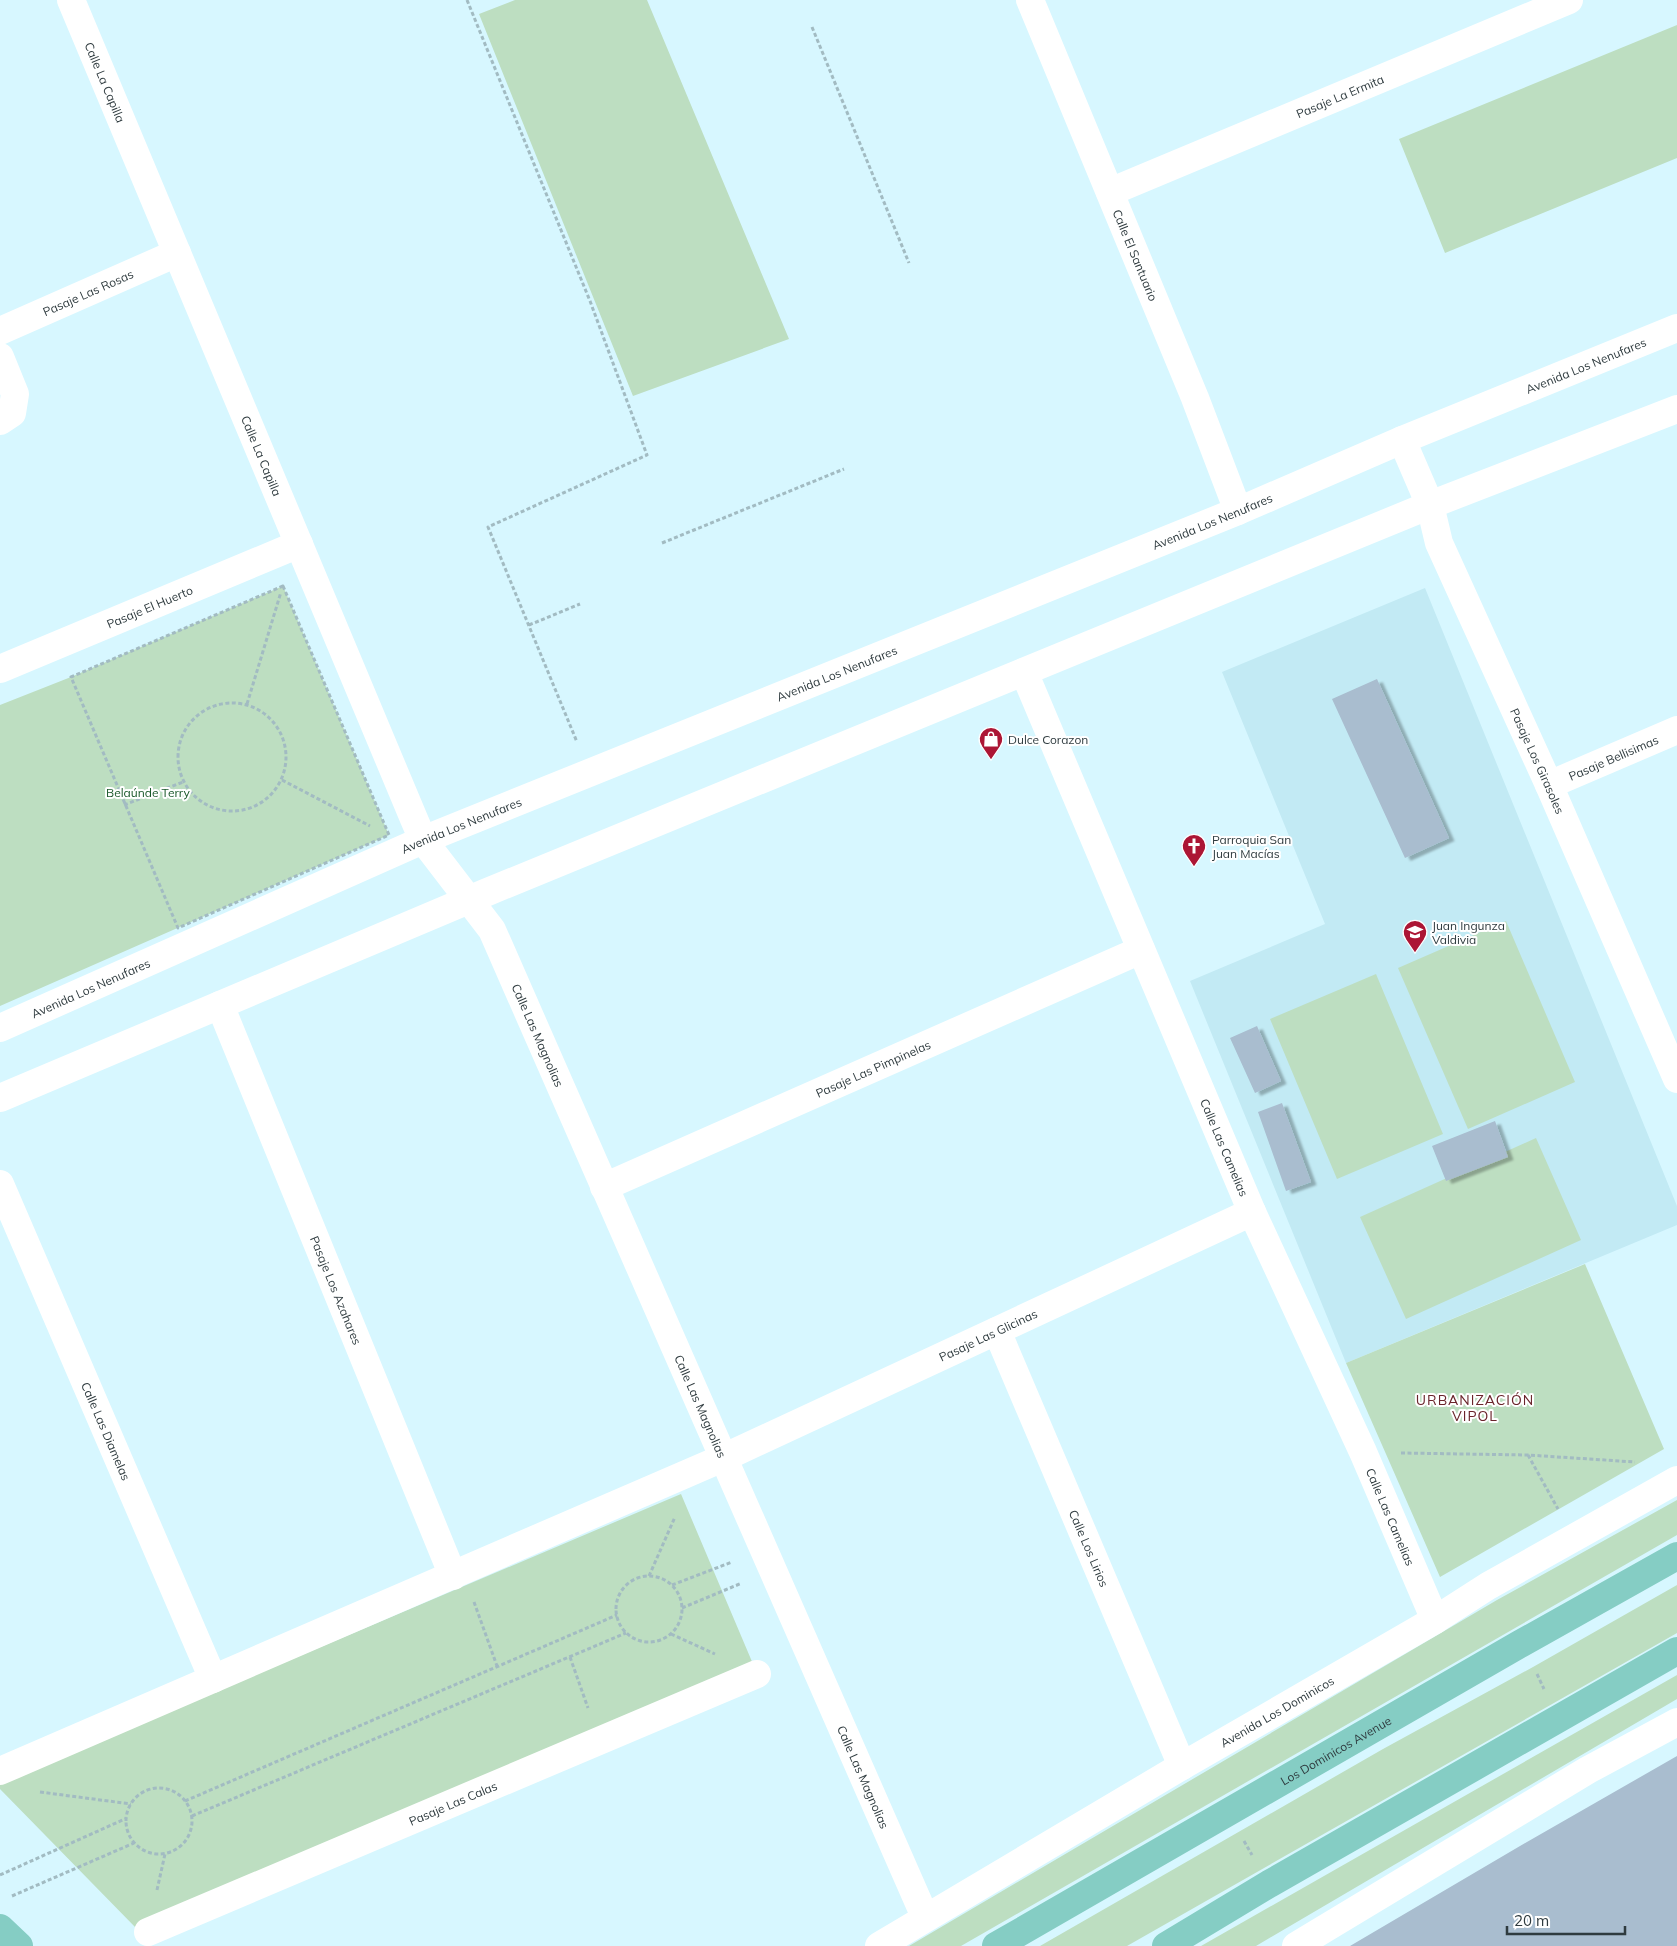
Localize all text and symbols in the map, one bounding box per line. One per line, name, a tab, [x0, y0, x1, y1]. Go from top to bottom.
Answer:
street label: Calle La Capilla	[82, 40, 129, 125]
street label: Pasaje La Ermita	[1294, 71, 1386, 121]
street label: Calle El Santuario	[1110, 207, 1161, 303]
street label: Pasaje Las Rosas	[40, 266, 135, 319]
street label: Avenida Los Nenufares	[1523, 334, 1648, 396]
street label: Calle La Capilla	[238, 413, 285, 498]
street label: Avenida Los Nenufares	[1150, 490, 1275, 552]
street label: Pasaje El Huerto	[104, 582, 195, 631]
street label: Avenida Los Nenufares	[774, 642, 899, 704]
street label: Pasaje Los Girasoles	[1508, 706, 1568, 816]
shop icon: Dulce Corazon	[978, 726, 1004, 760]
street label: Pasaje Bellisimas	[1566, 731, 1661, 783]
place label: Dulce Corazon	[1008, 732, 1088, 747]
park label: Belaúnde Terry	[106, 785, 191, 800]
street label: Avenida Los Nenufares	[399, 794, 524, 856]
place label: Parroquia San Juan Macías	[1212, 832, 1291, 861]
church icon: Parroquia San Juan Macías	[1181, 833, 1207, 867]
place label: Juan Ingunza Valdivia	[1432, 918, 1505, 947]
school or university icon: Juan Ingunza Valdivia	[1402, 919, 1428, 953]
street label: Avenida Los Nenufares	[29, 955, 152, 1021]
street label: Calle Las Magnolias	[509, 981, 567, 1089]
street label: Pasaje Las Pimpinelas	[813, 1036, 933, 1100]
street label: Calle Las Camelias	[1197, 1096, 1252, 1199]
street label: Pasaje Los Azahares	[307, 1234, 365, 1347]
street label: Pasaje Las Glicinas	[936, 1305, 1040, 1364]
street label: Calle Las Magnolias	[672, 1352, 730, 1460]
street label: Calle Las Diamelas	[79, 1380, 134, 1483]
district label: URBANIZACIÓN VIPOL	[1416, 1391, 1534, 1425]
street label: Calle Las Camelias	[1363, 1466, 1418, 1568]
street label: Calle Los Lirios	[1066, 1507, 1112, 1589]
street label: Avenida Los Dominicos	[1217, 1672, 1337, 1750]
street label: Los Dominicos Avenue	[1278, 1712, 1394, 1788]
street label: Calle Las Magnolias	[834, 1723, 893, 1831]
street label: Pasaje Las Calas	[406, 1778, 499, 1828]
scale bar	[1507, 1904, 1624, 1936]
text: 20 m	[1514, 1911, 1549, 1930]

